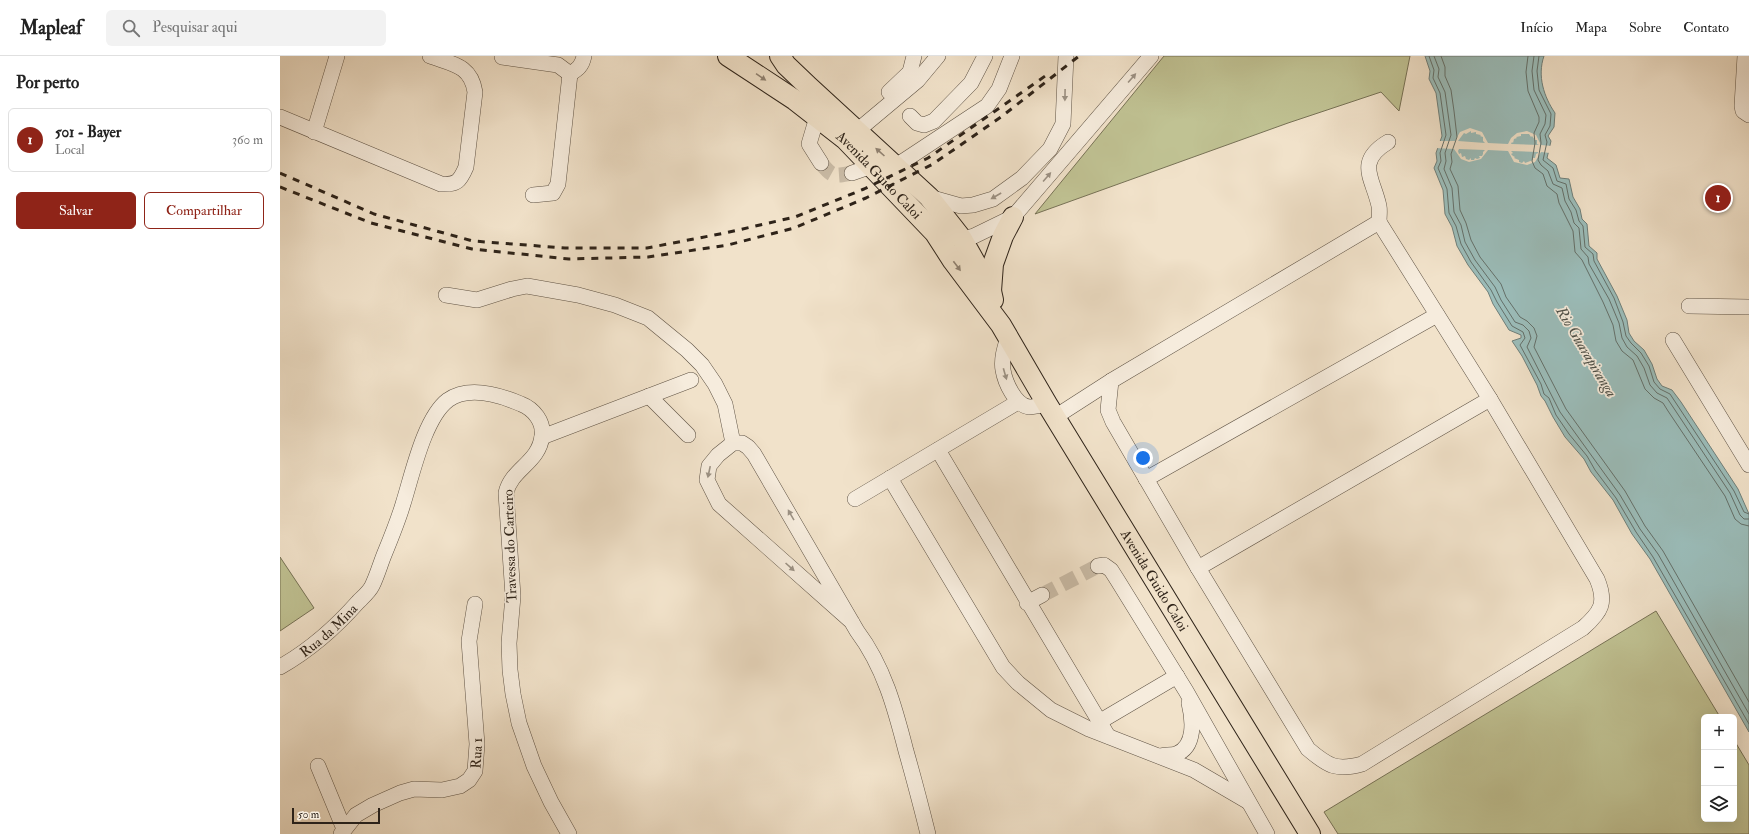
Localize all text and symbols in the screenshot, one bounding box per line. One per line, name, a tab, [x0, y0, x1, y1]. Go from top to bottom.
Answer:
search box	[106, 10, 386, 46]
text: Mapleaf	[20, 16, 82, 40]
icon: search	[120, 17, 142, 39]
text: Pesquisar aqui	[152, 18, 237, 37]
text: Início	[1520, 19, 1553, 36]
text: Mapa	[1575, 19, 1607, 36]
text: Sobre	[1629, 19, 1661, 36]
text: Contato	[1683, 19, 1729, 36]
text: Por perto	[16, 72, 79, 93]
one-way arrow	[756, 73, 766, 81]
one-way arrow	[1127, 73, 1136, 83]
one-way arrow	[1062, 89, 1068, 102]
text: 501 - Bayer	[55, 123, 121, 142]
street label: Avenida Guido Caloi	[832, 126, 926, 223]
text: 1	[28, 132, 32, 148]
text: 360 m	[232, 132, 263, 148]
text: Local	[55, 142, 85, 158]
one-way arrow	[875, 147, 886, 156]
one-way arrow	[1043, 172, 1052, 182]
pin: 1	[1705, 183, 1731, 213]
button: Salvar	[16, 192, 136, 229]
button: Compartilhar	[144, 192, 264, 229]
one-way arrow	[990, 193, 1002, 200]
one-way arrow	[953, 260, 961, 271]
water label: Rio Guarapiranga	[1551, 302, 1621, 401]
one-way arrow	[1002, 368, 1008, 381]
your location	[1133, 448, 1153, 468]
one-way arrow	[705, 466, 711, 478]
street label: Travessa do Carteiro	[500, 489, 520, 603]
one-way arrow	[787, 509, 794, 521]
street label: Avenida Guido Caloi	[1117, 525, 1192, 634]
one-way arrow	[785, 562, 795, 572]
street label: Rua da Mina	[296, 600, 361, 660]
map controls	[1701, 714, 1737, 822]
button: +	[1701, 714, 1737, 750]
street label: Rua 1	[467, 737, 486, 769]
button: −	[1701, 750, 1737, 786]
button: layers	[1701, 786, 1737, 822]
scale bar	[292, 806, 380, 825]
text: 50 m	[298, 808, 319, 821]

